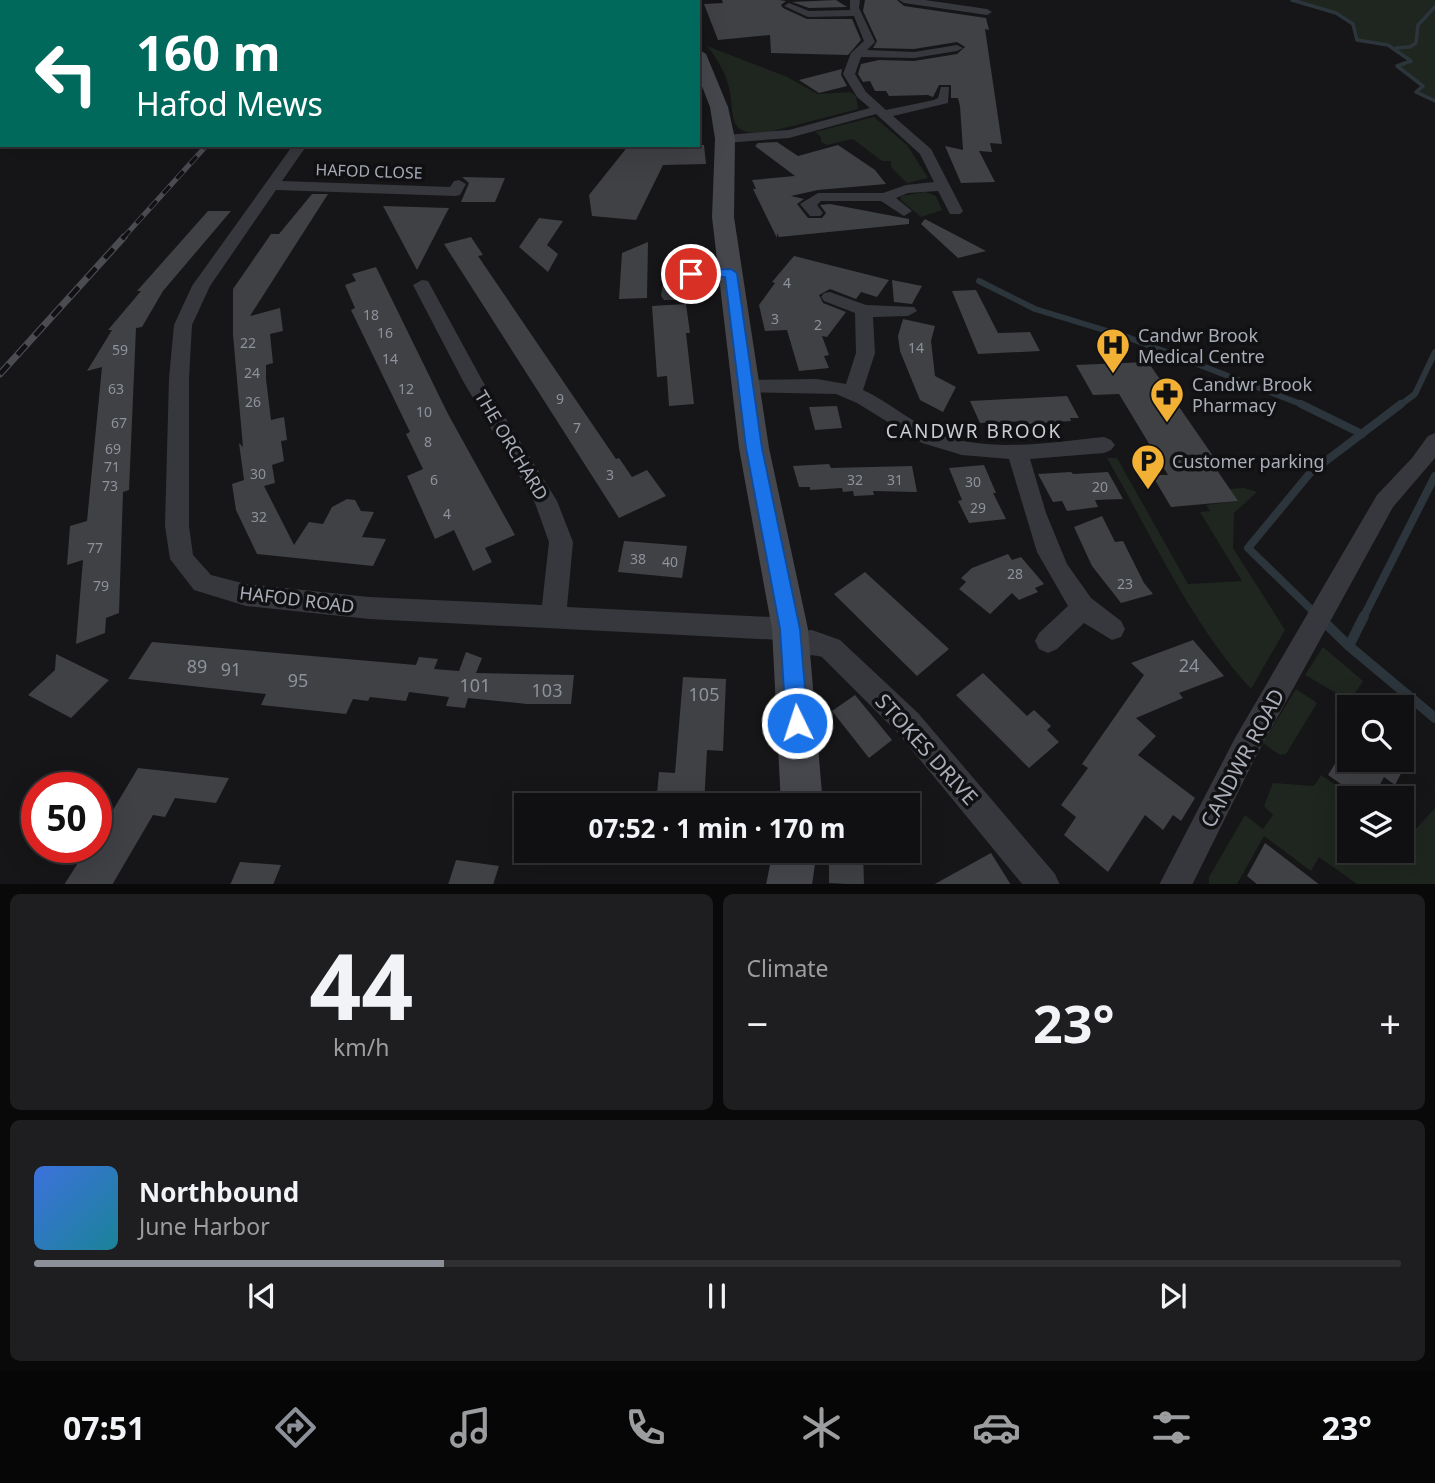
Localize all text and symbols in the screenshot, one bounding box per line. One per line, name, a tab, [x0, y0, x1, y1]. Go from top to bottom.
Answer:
text: 160 m	[136, 19, 281, 85]
icon: left	[21, 28, 112, 119]
text: Hafod Mews	[136, 82, 323, 125]
street label: HAFOD CLOSE	[315, 158, 423, 184]
pin	[661, 244, 721, 304]
icon: arrive	[672, 255, 710, 293]
house number: 4	[783, 273, 791, 292]
house number: 18	[363, 305, 379, 324]
house number: 3	[771, 309, 779, 328]
house number: 2	[814, 315, 822, 334]
house number: 16	[377, 323, 393, 342]
place label: Candwr Brook Medical Centre	[1138, 323, 1265, 368]
hospital icon: Candwr Brook Medical Centre	[1094, 326, 1132, 375]
house number: 22	[240, 333, 256, 352]
house number: 14	[908, 338, 924, 357]
house number: 59	[112, 340, 128, 359]
house number: 14	[382, 349, 398, 368]
house number: 24	[244, 363, 260, 382]
place label: Candwr Brook Pharmacy	[1192, 372, 1312, 417]
pharmacy icon: Candwr Brook Pharmacy	[1148, 375, 1186, 424]
house number: 63	[108, 379, 124, 398]
house number: 12	[398, 379, 414, 398]
street label: THE ORCHARD	[470, 386, 554, 504]
house number: 9	[556, 389, 564, 408]
house number: 26	[245, 392, 261, 411]
house number: 10	[416, 402, 432, 421]
house number: 67	[111, 413, 127, 432]
house number: 7	[573, 418, 581, 437]
district label: CANDWR BROOK	[886, 418, 1062, 444]
house number: 8	[424, 432, 432, 451]
house number: 69	[105, 439, 121, 458]
parking icon: Customer parking	[1129, 442, 1167, 491]
place label: Customer parking	[1172, 449, 1325, 473]
house number: 71	[104, 457, 120, 476]
house number: 30	[250, 464, 266, 483]
house number: 3	[606, 465, 614, 484]
house number: 6	[430, 470, 438, 489]
house number: 32	[847, 470, 863, 489]
house number: 31	[887, 470, 903, 489]
house number: 30	[965, 472, 981, 491]
house number: 73	[102, 476, 118, 495]
house number: 20	[1092, 477, 1108, 496]
house number: 29	[970, 498, 986, 517]
house number: 4	[443, 504, 451, 523]
house number: 32	[251, 507, 267, 526]
house number: 77	[87, 538, 103, 557]
house number: 38	[630, 549, 646, 568]
house number: 40	[662, 552, 678, 571]
house number: 28	[1007, 564, 1023, 583]
house number: 23	[1117, 574, 1133, 593]
house number: 79	[93, 576, 109, 595]
street label: HAFOD ROAD	[238, 580, 356, 618]
house number: 24	[1179, 653, 1199, 677]
house number: 89	[187, 654, 207, 678]
house number: 91	[221, 657, 241, 681]
house number: 95	[288, 668, 308, 692]
house number: 101	[460, 673, 490, 697]
house number: 103	[532, 678, 562, 702]
house number: 105	[689, 682, 719, 706]
street label: CANDWR ROAD	[1194, 684, 1290, 832]
position arrow	[760, 686, 834, 760]
street label: STOKES DRIVE	[870, 687, 984, 811]
map controls	[1337, 695, 1414, 863]
button: search	[1337, 695, 1414, 772]
speed limit sign: 50	[21, 772, 112, 863]
button: layers	[1337, 786, 1414, 863]
text: 07:52 · 1 min · 170 m	[589, 810, 845, 846]
text: 44	[309, 923, 413, 1047]
text: Climate	[747, 952, 829, 984]
text: 23°	[1033, 987, 1115, 1058]
text: −	[747, 997, 768, 1049]
text: +	[1379, 997, 1401, 1049]
text: km/h	[333, 1031, 390, 1063]
text: Northbound	[139, 1174, 299, 1210]
text: June Harbor	[139, 1210, 270, 1242]
icon: previous	[243, 1277, 281, 1315]
icon: pause	[698, 1277, 736, 1315]
icon: next	[1154, 1277, 1192, 1315]
icon: directions	[271, 1403, 320, 1452]
icon: music	[446, 1403, 495, 1452]
icon: phone	[621, 1403, 670, 1452]
icon: climate	[797, 1403, 846, 1452]
icon: car	[972, 1403, 1021, 1452]
icon: filters	[1147, 1403, 1196, 1452]
text: 07:51	[63, 1406, 145, 1449]
text: 23°	[1322, 1406, 1372, 1449]

